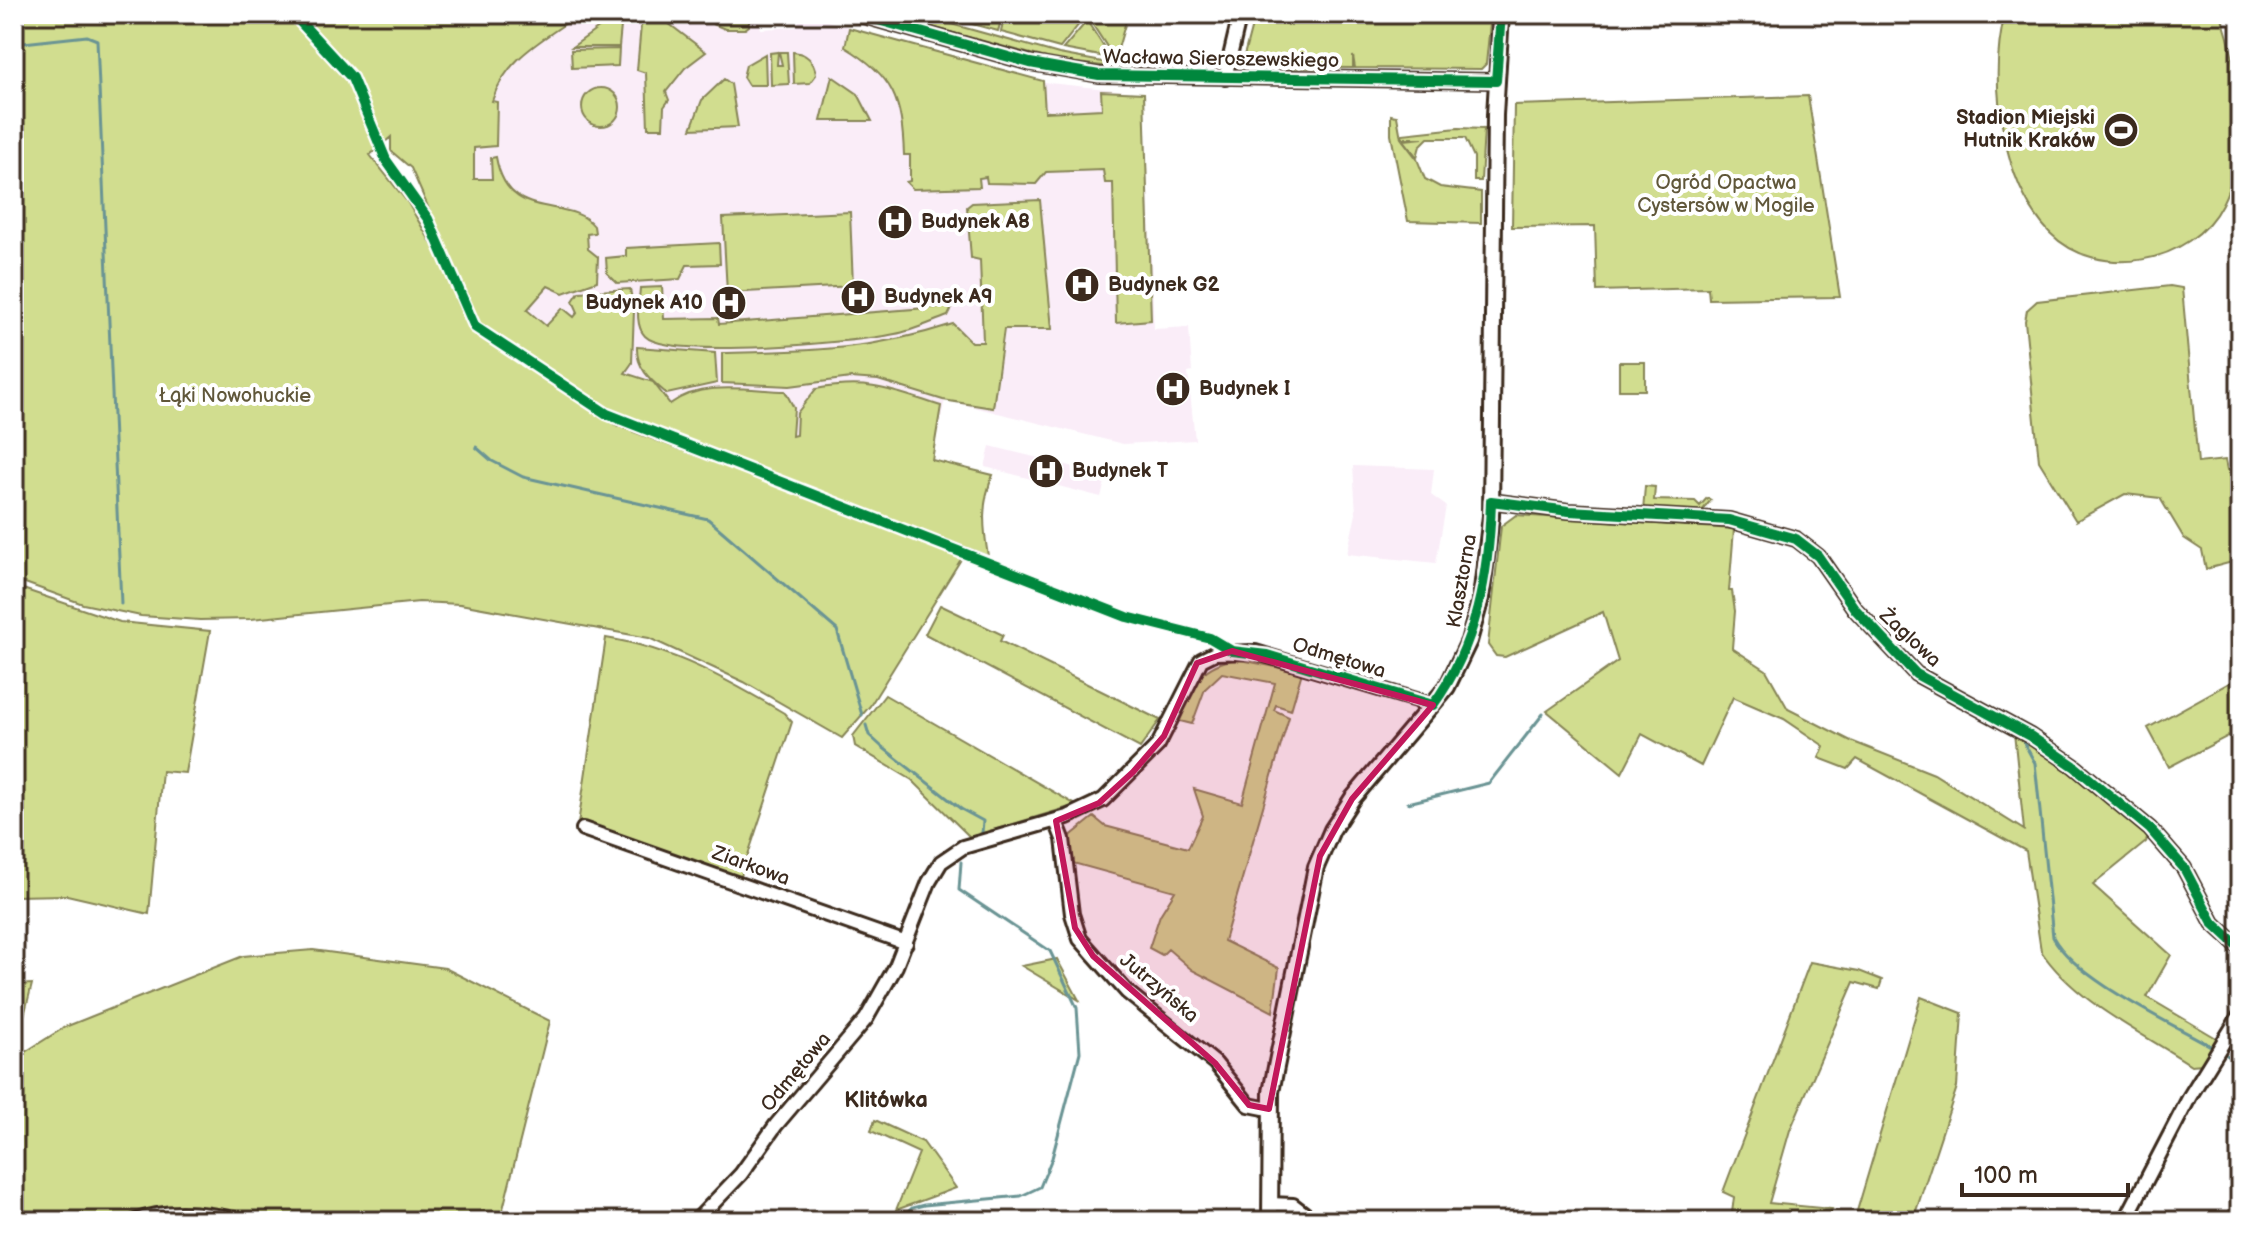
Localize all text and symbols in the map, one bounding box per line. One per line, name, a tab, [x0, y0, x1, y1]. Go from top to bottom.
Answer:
street label: Wacława Sieroszewskiego	[1103, 45, 1339, 73]
place label: Stadion Miejski Hutnik Kraków	[1956, 106, 2095, 153]
sports icon: Stadion Miejski Hutnik Kraków	[2102, 111, 2140, 149]
park label: Ogród Opactwa Cystersów w Mogile	[1637, 171, 1815, 218]
hospital icon: Budynek A8	[876, 203, 914, 241]
place label: Budynek A8	[921, 210, 1030, 234]
hospital icon: Budynek G2	[1063, 266, 1101, 304]
place label: Budynek G2	[1108, 273, 1219, 297]
hospital icon: Budynek A9	[839, 278, 877, 316]
hospital icon: Budynek A10	[710, 284, 748, 322]
place label: Budynek A9	[884, 285, 993, 309]
place label: Budynek A10	[585, 291, 703, 315]
hospital icon: Budynek I	[1154, 370, 1192, 408]
place label: Budynek I	[1199, 377, 1291, 401]
park label: Łąki Nowohuckie	[159, 384, 311, 408]
hospital icon: Budynek T	[1027, 452, 1065, 490]
place label: Budynek T	[1072, 459, 1169, 483]
street label: Klasztorna	[1442, 532, 1482, 630]
street label: Żaglowa	[1874, 602, 1946, 672]
street label: Odmętowa	[1289, 632, 1389, 684]
street label: Ziarkowa	[708, 841, 793, 891]
street label: Jutrzyńska	[1115, 948, 1203, 1028]
street label: Odmętowa	[756, 1027, 836, 1117]
district label: Klitówka	[844, 1087, 928, 1114]
scale bar	[1962, 1147, 2128, 1197]
text: 100 m	[1974, 1161, 2038, 1190]

